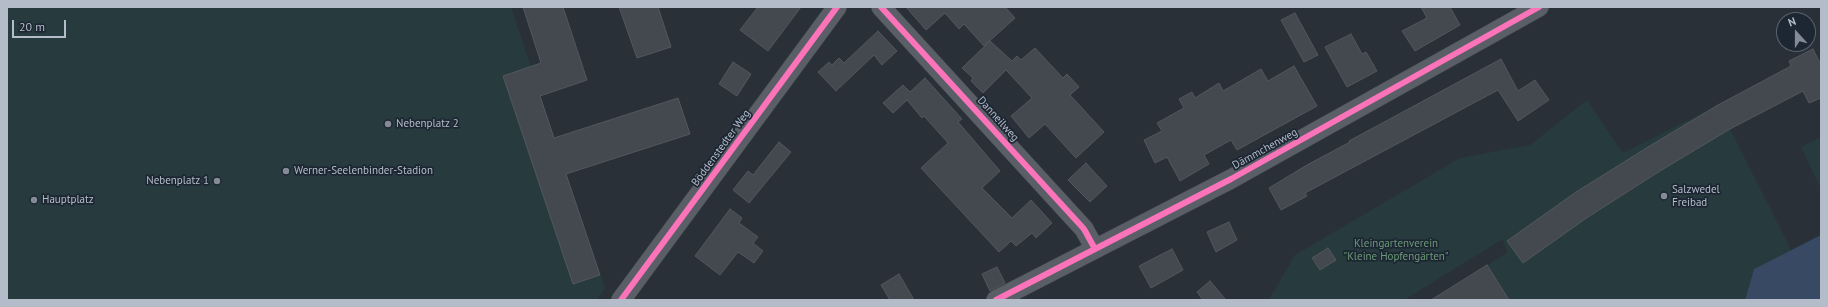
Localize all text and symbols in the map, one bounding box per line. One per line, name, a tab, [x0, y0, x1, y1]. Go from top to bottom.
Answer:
scale bar	[14, 12, 68, 38]
north arrow	[1776, 12, 1816, 52]
text: N	[1786, 14, 1798, 30]
text: 20 m	[19, 19, 45, 34]
street label: Danneilweg	[974, 94, 1022, 144]
street label: Böddenstedter Weg	[689, 107, 753, 189]
place label: Nebenplatz 2	[396, 117, 459, 131]
marker: Nebenplatz 2	[383, 119, 393, 129]
street label: Dämmchenweg	[1230, 126, 1300, 172]
place label: Werner-Seelenbinder-Stadion	[294, 164, 433, 178]
marker: Werner-Seelenbinder-Stadion	[281, 166, 291, 176]
place label: Nebenplatz 1	[146, 174, 209, 188]
marker: Nebenplatz 1	[212, 176, 222, 186]
place label: Salzwedel Freibad	[1672, 183, 1720, 209]
marker: Salzwedel Freibad	[1659, 191, 1669, 201]
place label: Hauptplatz	[42, 193, 94, 207]
marker: Hauptplatz	[29, 195, 39, 205]
park label: Kleingartenverein "Kleine Hopfengärten"	[1343, 237, 1449, 263]

